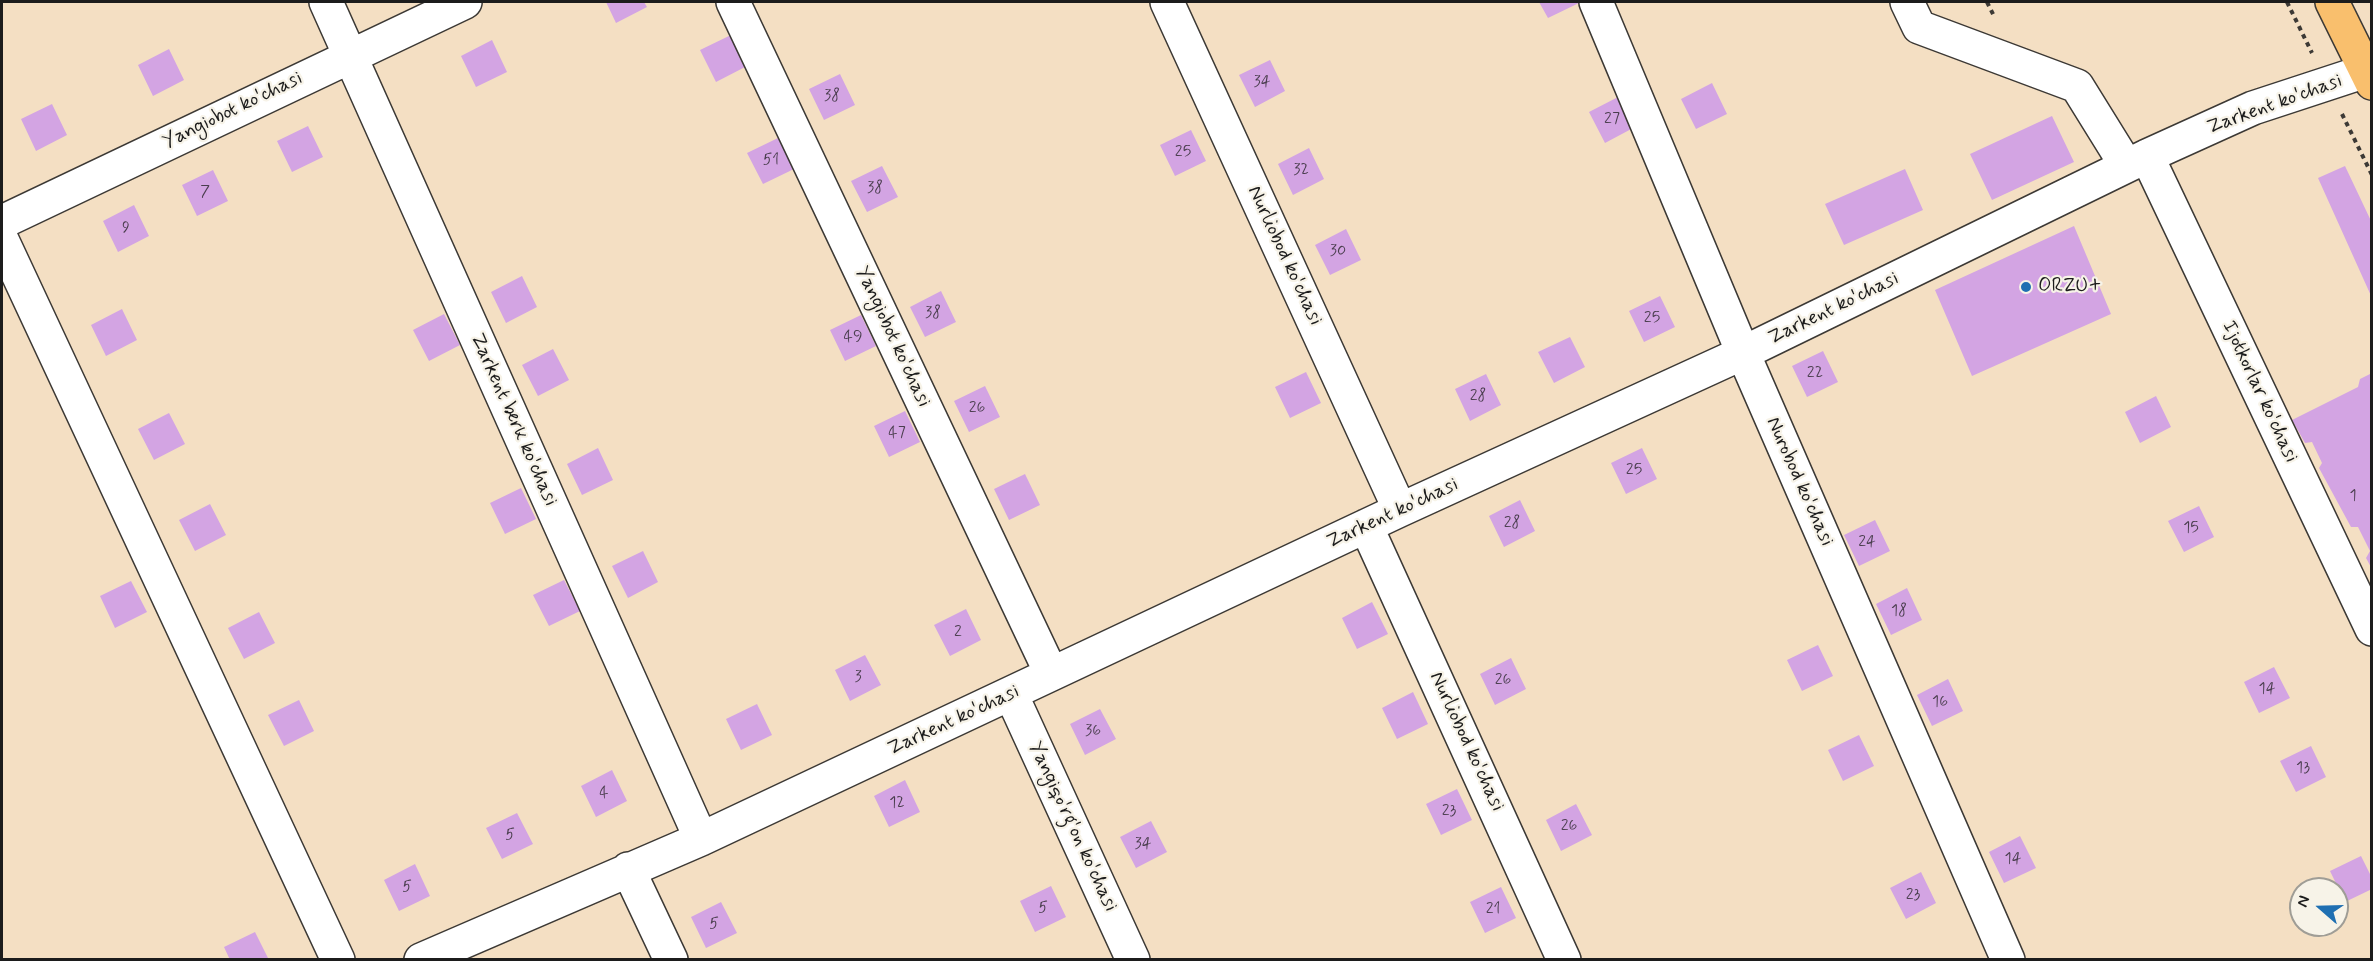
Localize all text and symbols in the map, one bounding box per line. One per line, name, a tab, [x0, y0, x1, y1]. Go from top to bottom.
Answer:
street label: Yangiobot ko'chasi	[159, 67, 307, 155]
street label: Zarkent ko'chasi	[2204, 69, 2346, 141]
house number: 34	[1254, 73, 1270, 93]
house number: 38	[824, 87, 840, 107]
house number: 27	[1604, 110, 1620, 130]
house number: 25	[1175, 143, 1191, 163]
house number: 51	[763, 151, 779, 171]
house number: 32	[1293, 161, 1309, 181]
house number: 38	[867, 179, 883, 199]
street label: Nurliobod ko'chasi	[1241, 182, 1327, 330]
house number: 7	[200, 183, 210, 203]
house number: 9	[122, 219, 130, 239]
house number: 30	[1330, 242, 1346, 262]
street label: Yangiobot ko'chasi	[849, 263, 935, 411]
street label: Zarkent ko'chasi	[1765, 267, 1903, 351]
place label: ORZU+	[2038, 275, 2102, 299]
marker: ORZU+	[2019, 280, 2033, 294]
house number: 38	[925, 304, 941, 324]
house number: 25	[1644, 309, 1660, 329]
street label: Ijotkorlar ko'chasi	[2216, 317, 2302, 467]
house number: 49	[844, 328, 862, 348]
street label: Zarkent berk ko'chasi	[464, 330, 562, 510]
house number: 22	[1807, 364, 1823, 384]
house number: 28	[1470, 387, 1486, 407]
house number: 26	[969, 399, 985, 419]
street label: Nurobod ko'chasi	[1760, 414, 1838, 550]
house number: 47	[888, 424, 906, 444]
house number: 25	[1626, 461, 1642, 481]
street label: Zarkent ko'chasi	[1324, 473, 1462, 555]
house number: 1	[2349, 487, 2357, 507]
house number: 28	[1504, 514, 1520, 534]
house number: 15	[2183, 519, 2199, 539]
house number: 24	[1858, 533, 1876, 553]
house number: 18	[1891, 602, 1907, 622]
house number: 2	[954, 623, 962, 643]
house number: 3	[854, 668, 862, 688]
street label: Nurliobod ko'chasi	[1423, 668, 1509, 816]
house number: 26	[1495, 671, 1511, 691]
street label: Zarkent ko'chasi	[885, 680, 1023, 762]
house number: 14	[2259, 680, 2275, 700]
house number: 16	[1932, 693, 1948, 713]
house number: 36	[1085, 722, 1101, 742]
street label: Yangiqo'rg'on ko'chasi	[1022, 738, 1122, 916]
house number: 13	[2296, 759, 2310, 779]
house number: 4	[599, 784, 609, 804]
house number: 12	[889, 794, 905, 814]
house number: 23	[1442, 802, 1456, 822]
house number: 26	[1561, 817, 1577, 837]
house number: 5	[505, 826, 515, 846]
house number: 34	[1135, 835, 1151, 855]
house number: 14	[2005, 850, 2021, 870]
north arrow	[2289, 877, 2349, 937]
house number: 5	[402, 878, 412, 898]
house number: 23	[1906, 886, 1920, 906]
text: N	[2292, 893, 2315, 910]
house number: 5	[1038, 899, 1048, 919]
house number: 21	[1486, 900, 1500, 920]
house number: 5	[709, 915, 719, 935]

